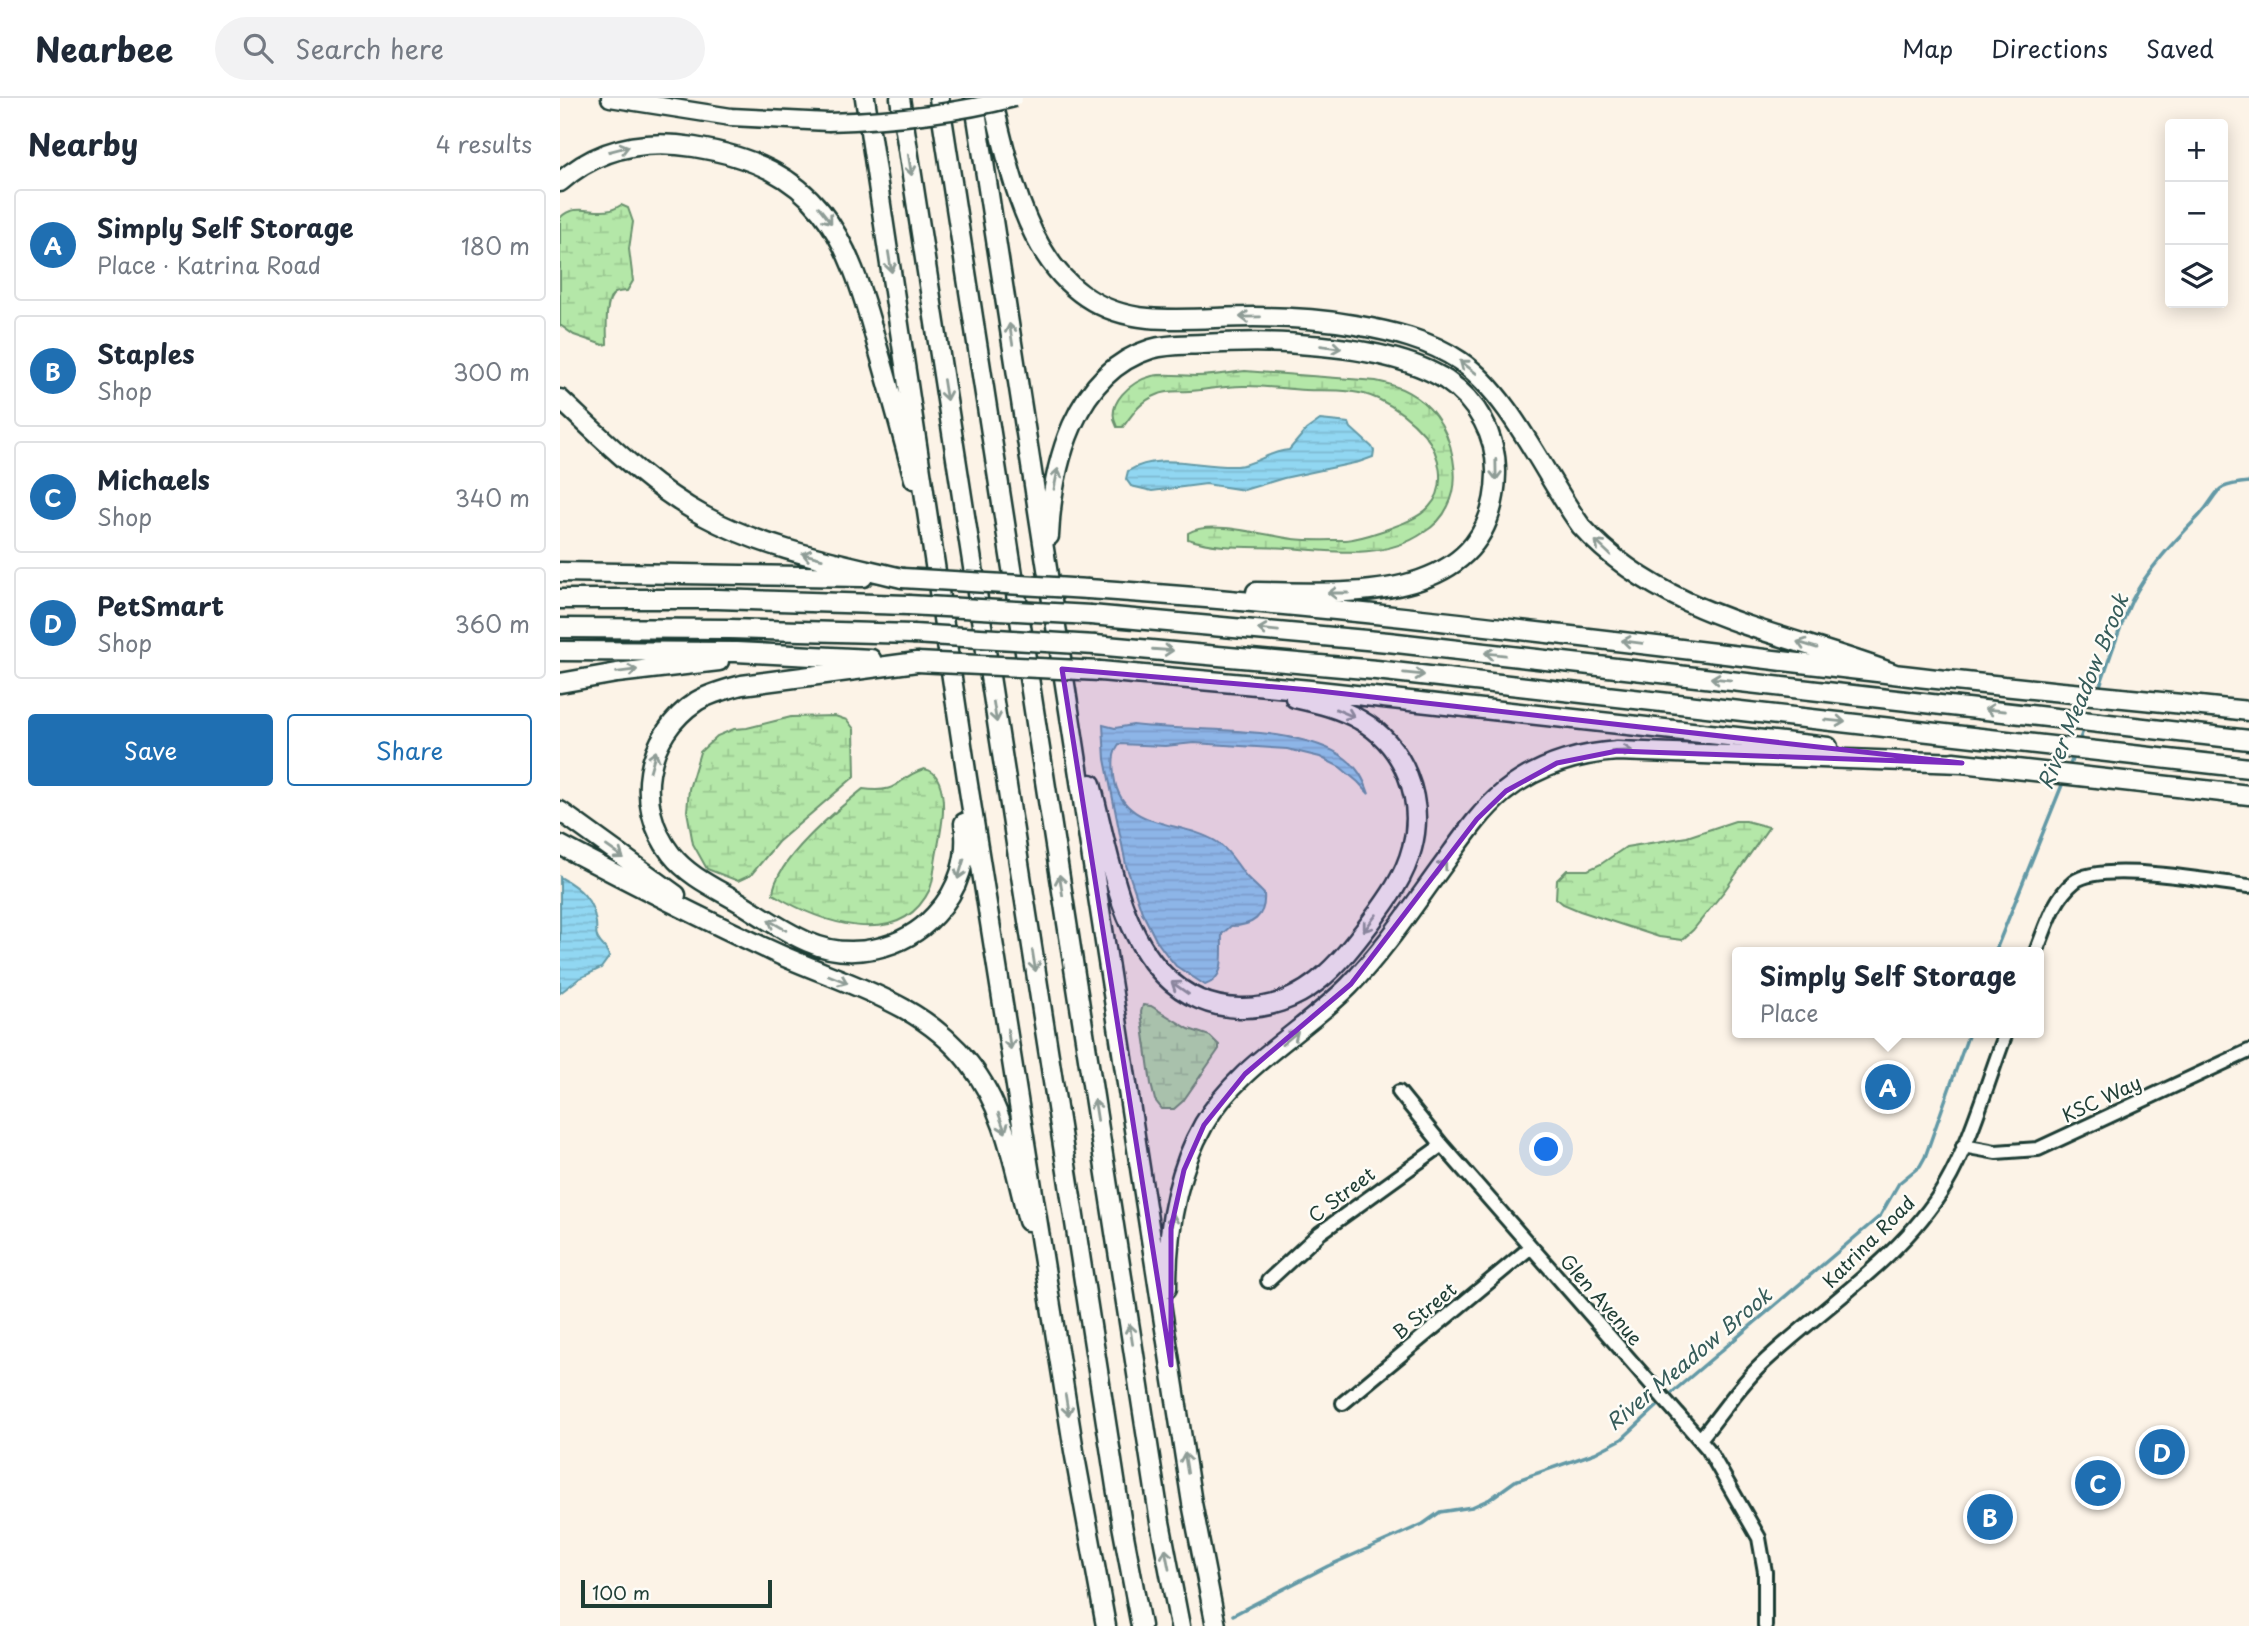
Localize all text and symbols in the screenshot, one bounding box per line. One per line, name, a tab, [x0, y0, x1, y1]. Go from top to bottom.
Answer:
search box	[215, 17, 705, 80]
text: Nearbee	[35, 23, 173, 73]
icon: search	[239, 29, 277, 67]
text: Search here	[295, 29, 444, 68]
text: Map	[1902, 30, 1953, 66]
text: Directions	[1991, 30, 2108, 66]
text: Saved	[2146, 30, 2214, 66]
map controls	[2165, 119, 2228, 308]
button: +	[2165, 119, 2228, 182]
text: Nearby	[28, 121, 138, 166]
text: 4 results	[436, 126, 532, 161]
one-way arrow	[608, 142, 630, 155]
one-way arrow	[904, 154, 917, 176]
button: −	[2165, 182, 2228, 245]
one-way arrow	[817, 205, 832, 224]
text: Simply Self Storage	[97, 208, 354, 247]
text: A	[44, 228, 62, 263]
text: 180 m	[461, 228, 530, 263]
button: layers	[2165, 245, 2228, 308]
text: Place · Katrina Road	[97, 247, 321, 282]
one-way arrow	[884, 250, 897, 273]
one-way arrow	[1239, 310, 1262, 324]
one-way arrow	[1004, 323, 1017, 346]
text: Staples	[97, 334, 195, 373]
one-way arrow	[1319, 341, 1342, 354]
text: B	[45, 354, 61, 389]
text: 300 m	[453, 354, 530, 389]
one-way arrow	[1459, 360, 1478, 375]
text: Shop	[97, 373, 152, 408]
one-way arrow	[939, 378, 952, 401]
one-way arrow	[1489, 458, 1503, 481]
text: Michaels	[97, 460, 210, 499]
one-way arrow	[1050, 468, 1063, 491]
text: C	[44, 480, 62, 515]
text: 340 m	[455, 480, 530, 515]
text: Shop	[97, 499, 152, 534]
one-way arrow	[1595, 540, 1612, 557]
one-way arrow	[801, 549, 823, 562]
text: PetSmart	[97, 586, 224, 625]
one-way arrow	[1327, 586, 1350, 599]
water label: River Meadow Brook	[2028, 588, 2136, 794]
text: D	[44, 606, 62, 641]
text: 360 m	[455, 606, 530, 641]
one-way arrow	[1257, 623, 1280, 636]
text: Shop	[97, 625, 152, 660]
one-way arrow	[1622, 635, 1644, 648]
one-way arrow	[1796, 638, 1818, 651]
one-way arrow	[1151, 644, 1174, 657]
one-way arrow	[1484, 647, 1506, 660]
one-way arrow	[615, 665, 638, 678]
one-way arrow	[1402, 668, 1424, 681]
one-way arrow	[1710, 673, 1732, 686]
one-way arrow	[989, 700, 1002, 723]
one-way arrow	[1985, 704, 2007, 717]
one-way arrow	[1334, 707, 1355, 720]
button: Save	[28, 714, 273, 786]
button: Share	[287, 714, 532, 786]
one-way arrow	[1823, 715, 1845, 728]
one-way arrow	[1610, 745, 1633, 758]
one-way arrow	[647, 750, 660, 772]
one-way arrow	[605, 845, 624, 859]
one-way arrow	[953, 858, 966, 880]
one-way arrow	[1433, 860, 1447, 879]
one-way arrow	[1054, 874, 1067, 897]
one-way arrow	[1363, 913, 1377, 932]
one-way arrow	[767, 917, 787, 931]
popup	[1732, 947, 2044, 1038]
one-way arrow	[1028, 949, 1041, 972]
text: Simply Self Storage	[1760, 956, 2016, 995]
one-way arrow	[826, 974, 848, 987]
one-way arrow	[1171, 981, 1190, 995]
text: Place	[1760, 995, 1818, 1030]
one-way arrow	[1003, 1027, 1016, 1049]
one-way arrow	[1280, 1030, 1298, 1046]
pin: A	[1865, 1061, 1911, 1113]
street label: KSC Way	[2057, 1067, 2145, 1129]
one-way arrow	[1089, 1099, 1102, 1122]
one-way arrow	[997, 1112, 1009, 1134]
your location	[1529, 1132, 1563, 1166]
street label: C Street	[1302, 1159, 1380, 1228]
street label: Katrina Road	[1816, 1189, 1920, 1293]
one-way arrow	[1166, 1213, 1179, 1235]
street label: Glen Avenue	[1554, 1247, 1650, 1351]
street label: B Street	[1386, 1275, 1462, 1345]
water label: River Meadow Brook	[1598, 1278, 1779, 1437]
one-way arrow	[1124, 1324, 1137, 1346]
one-way arrow	[1061, 1393, 1074, 1416]
pin: D	[2139, 1426, 2185, 1478]
one-way arrow	[1179, 1452, 1192, 1474]
pin: C	[2075, 1457, 2121, 1509]
pin: B	[1967, 1491, 2013, 1543]
one-way arrow	[1160, 1548, 1173, 1571]
scale bar	[581, 1577, 772, 1609]
text: 100 m	[592, 1578, 650, 1606]

